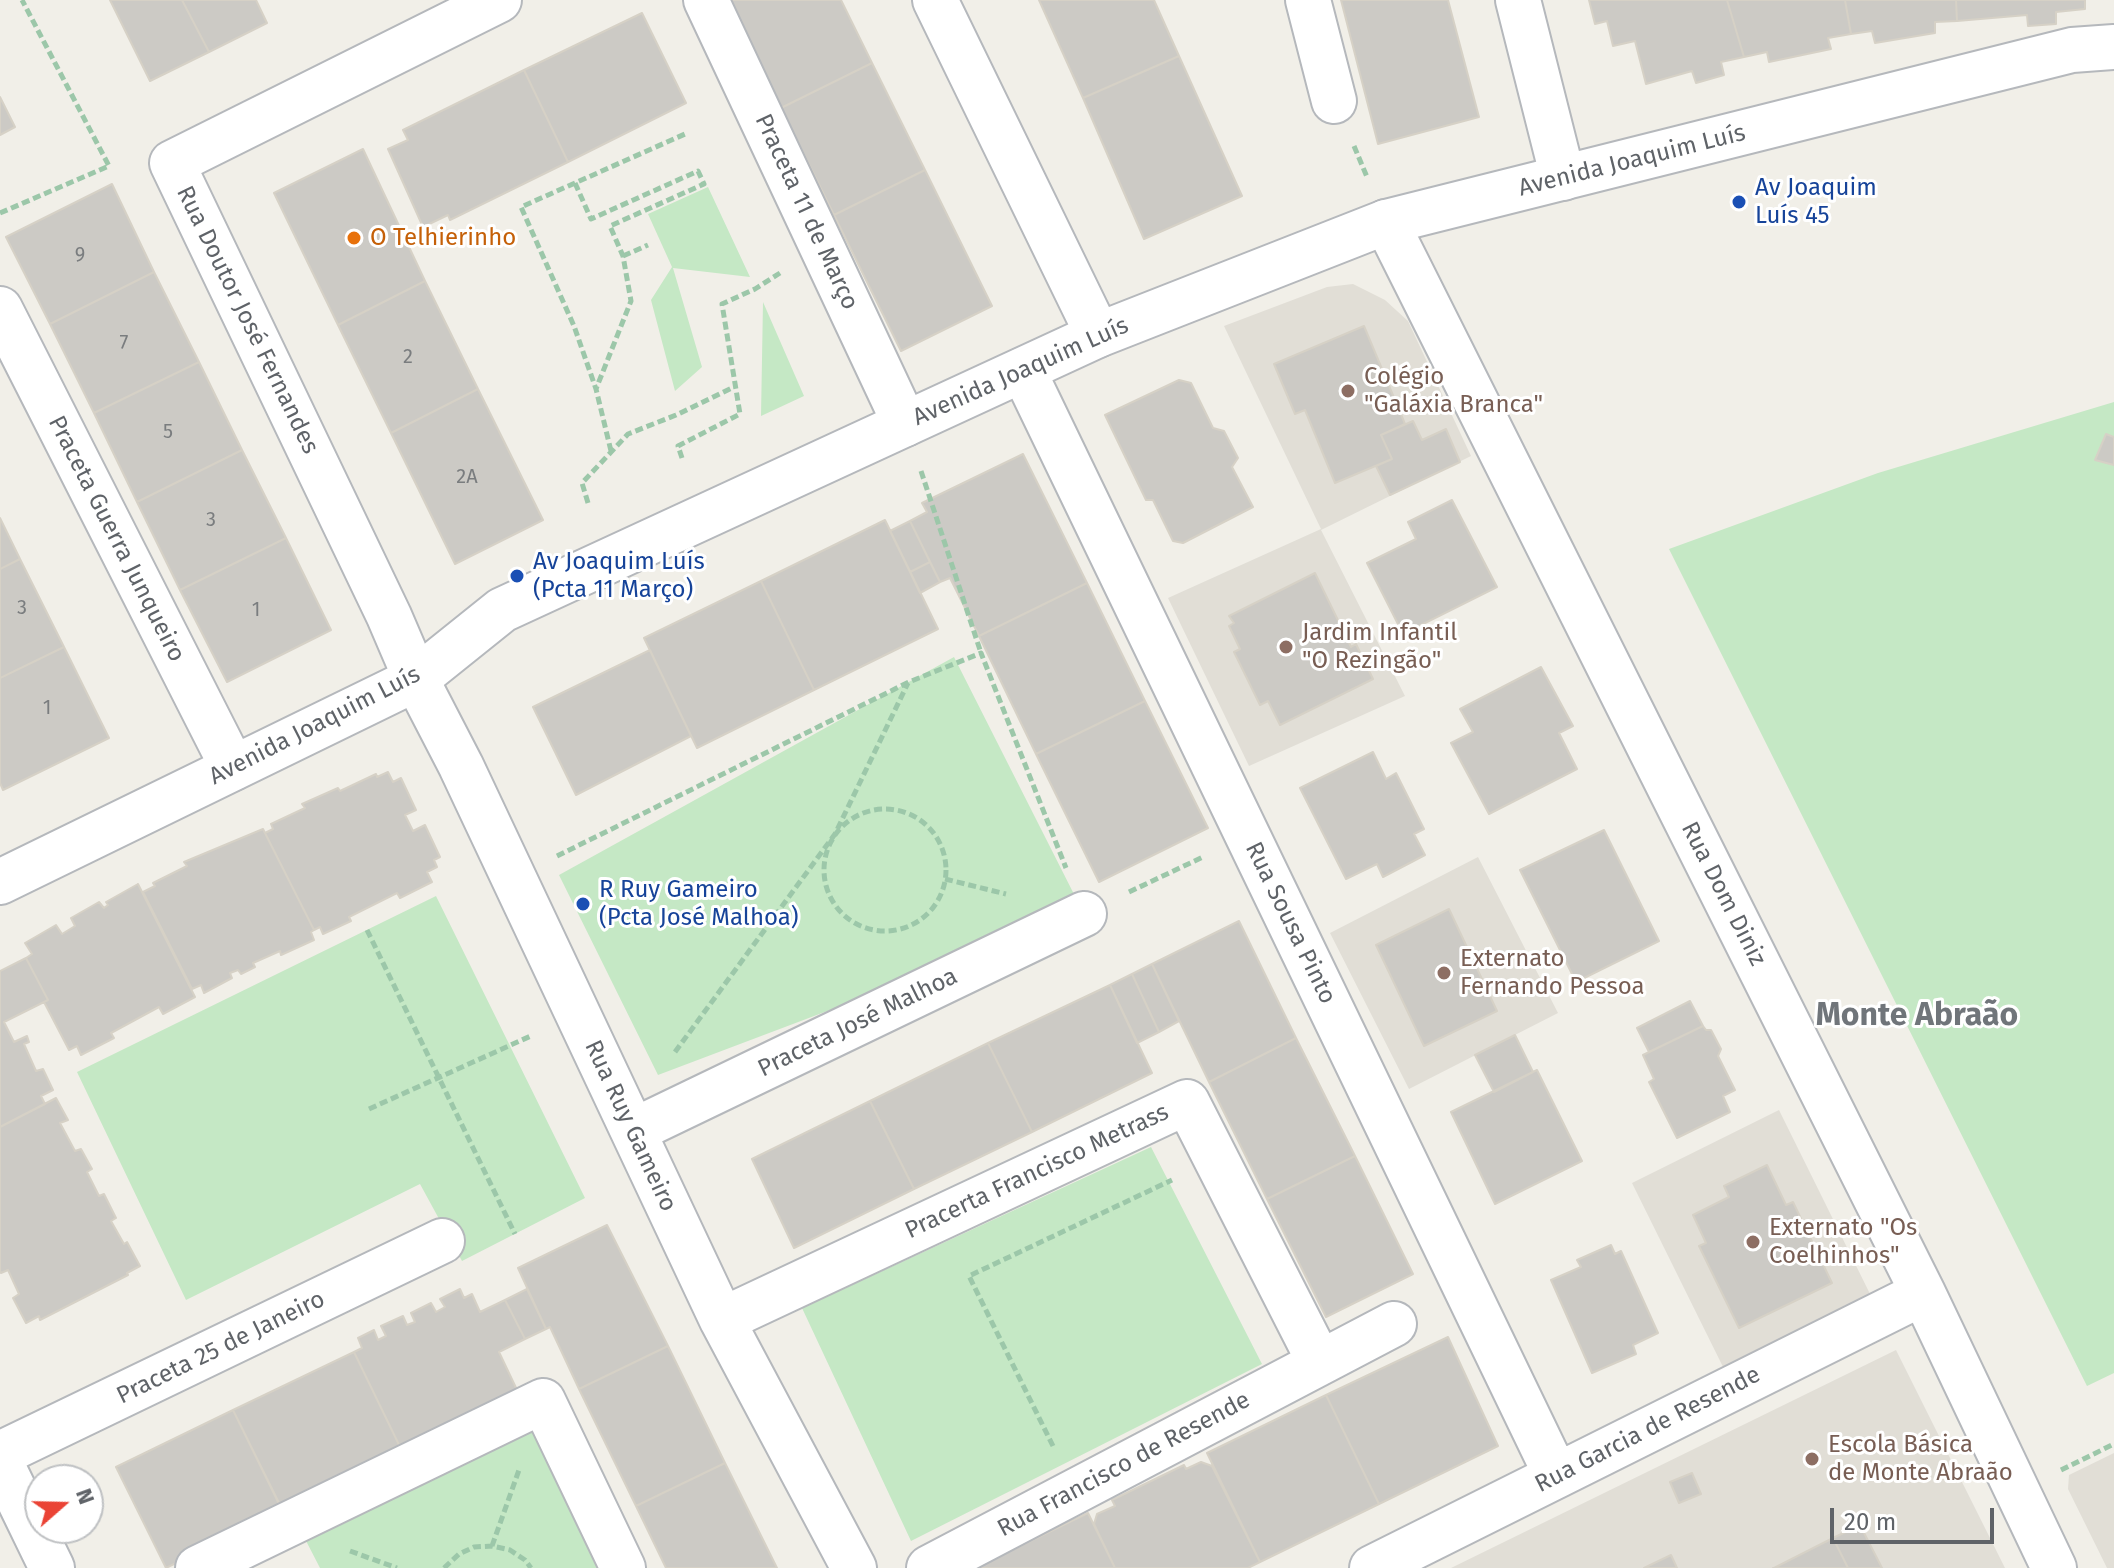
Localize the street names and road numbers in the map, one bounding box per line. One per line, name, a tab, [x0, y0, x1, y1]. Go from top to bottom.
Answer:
street label: Praceta 11 de Março	[748, 109, 864, 315]
street label: Avenida Joaquim Luís	[1516, 119, 1748, 203]
street label: Rua Doutor José Fernandes	[170, 181, 324, 459]
street label: Avenida Joaquim Luís	[909, 311, 1133, 433]
street label: Praceta Guerra Junqueiro	[41, 411, 191, 667]
street label: Avenida Joaquim Luís	[205, 660, 425, 792]
street label: Rua Dom Diniz	[1674, 817, 1772, 971]
street label: Rua Sousa Pinto	[1238, 837, 1342, 1009]
street label: Praceta José Malhoa	[754, 962, 962, 1084]
street label: Rua Ruy Gameiro	[578, 1036, 682, 1216]
street label: Pracerta Francisco Metrass	[901, 1098, 1173, 1246]
street label: Praceta 25 de Janeiro	[112, 1285, 330, 1411]
street label: Rua Garcia de Resende	[1530, 1361, 1766, 1499]
street label: Rua Francisco de Resende	[993, 1386, 1255, 1544]

